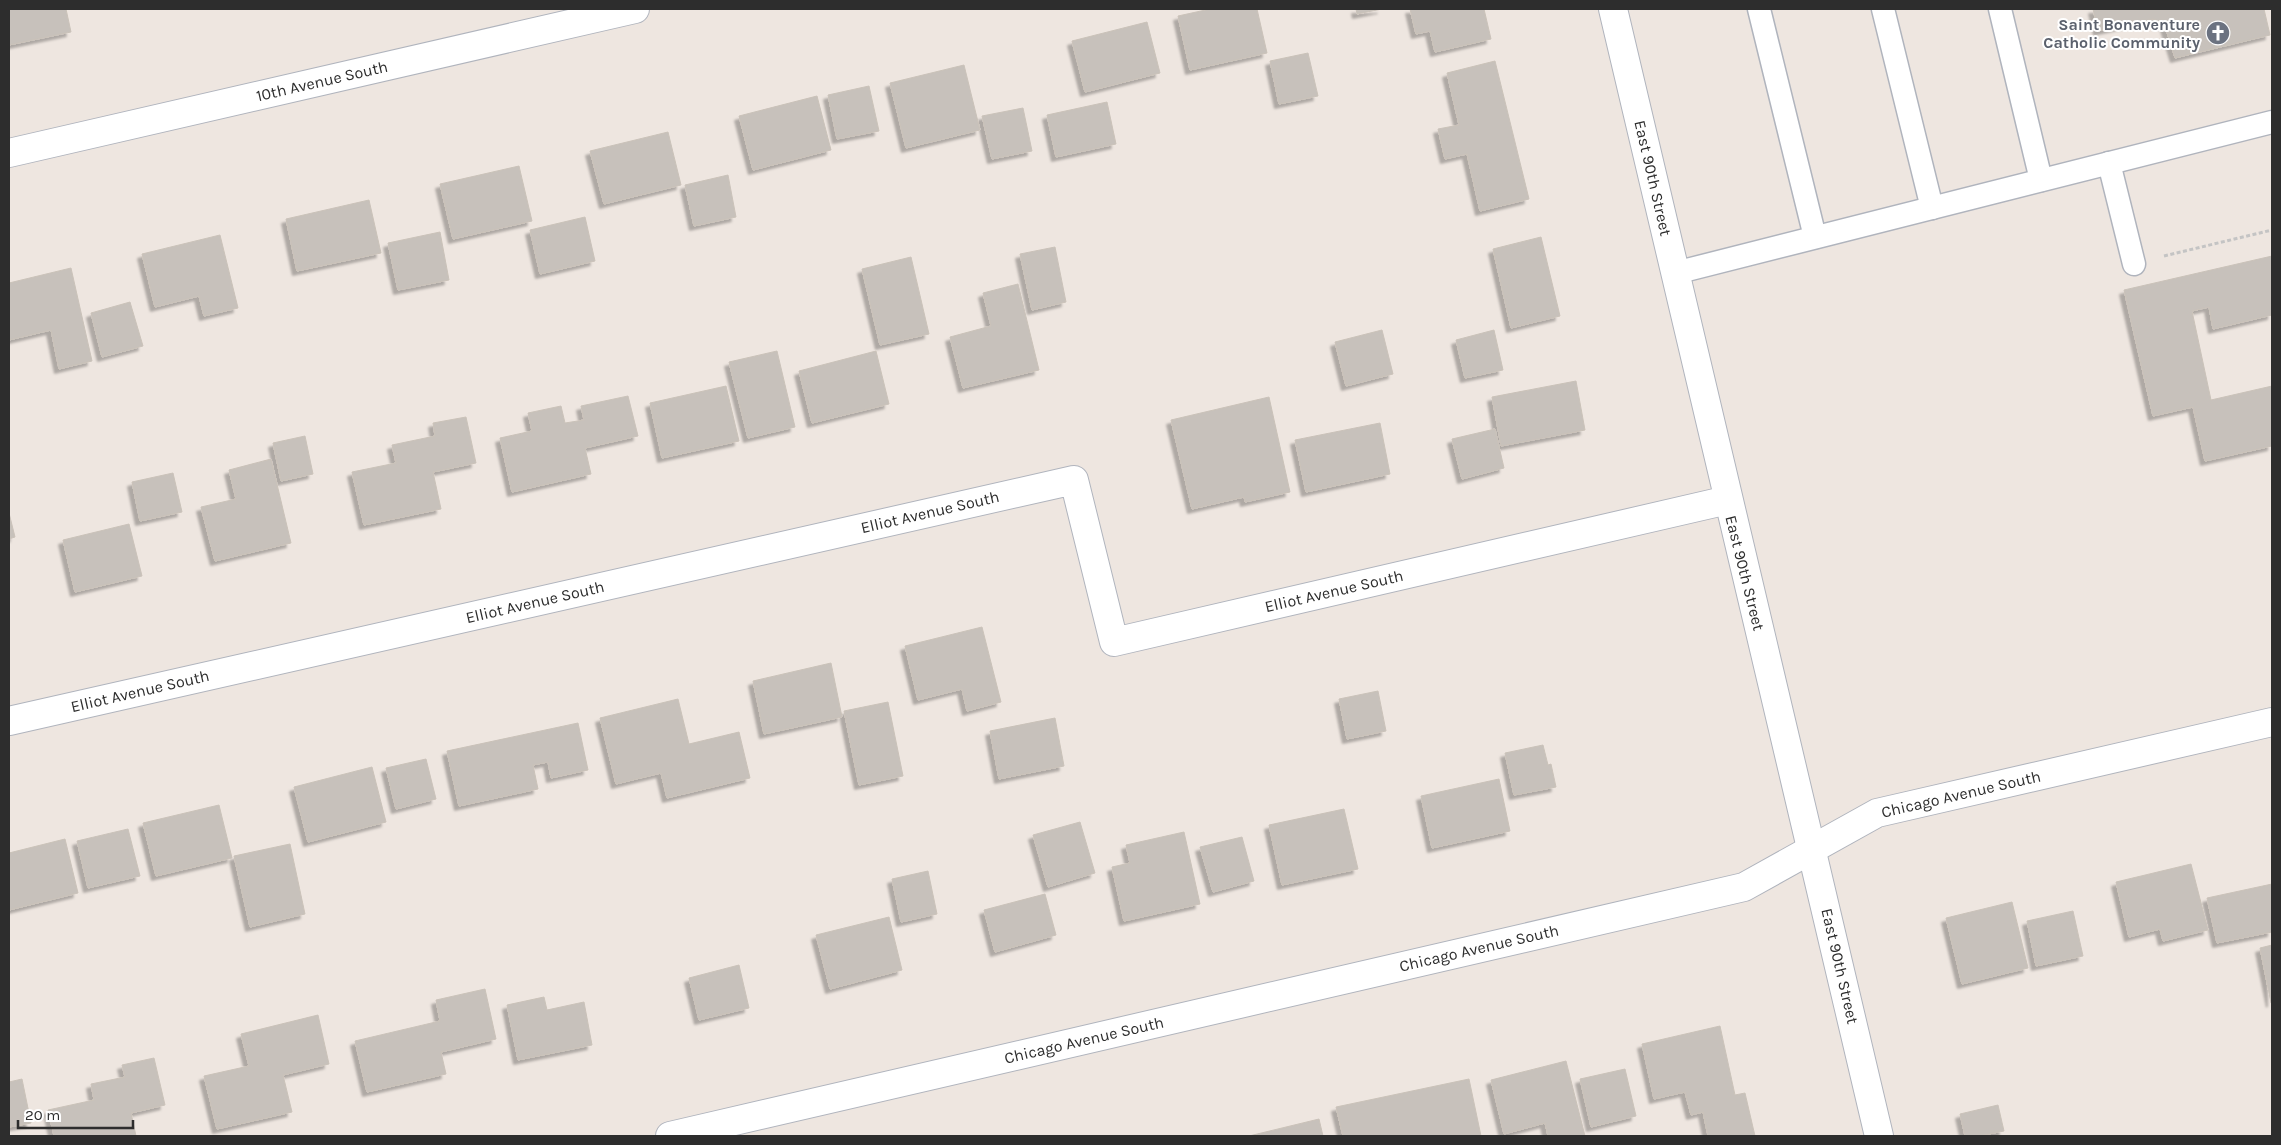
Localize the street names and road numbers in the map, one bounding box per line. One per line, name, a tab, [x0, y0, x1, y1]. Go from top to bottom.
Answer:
street label: 10th Avenue South	[254, 57, 390, 105]
street label: East 90th Street	[1630, 118, 1676, 238]
street label: Elliot Avenue South	[859, 487, 1001, 537]
street label: East 90th Street	[1721, 513, 1769, 633]
street label: Elliot Avenue South	[1263, 566, 1405, 616]
street label: Elliot Avenue South	[464, 577, 606, 627]
street label: Elliot Avenue South	[69, 666, 211, 716]
street label: Chicago Avenue South	[1879, 766, 2043, 822]
street label: East 90th Street	[1817, 906, 1863, 1026]
street label: Chicago Avenue South	[1397, 920, 1561, 976]
street label: Chicago Avenue South	[1002, 1012, 1166, 1068]

